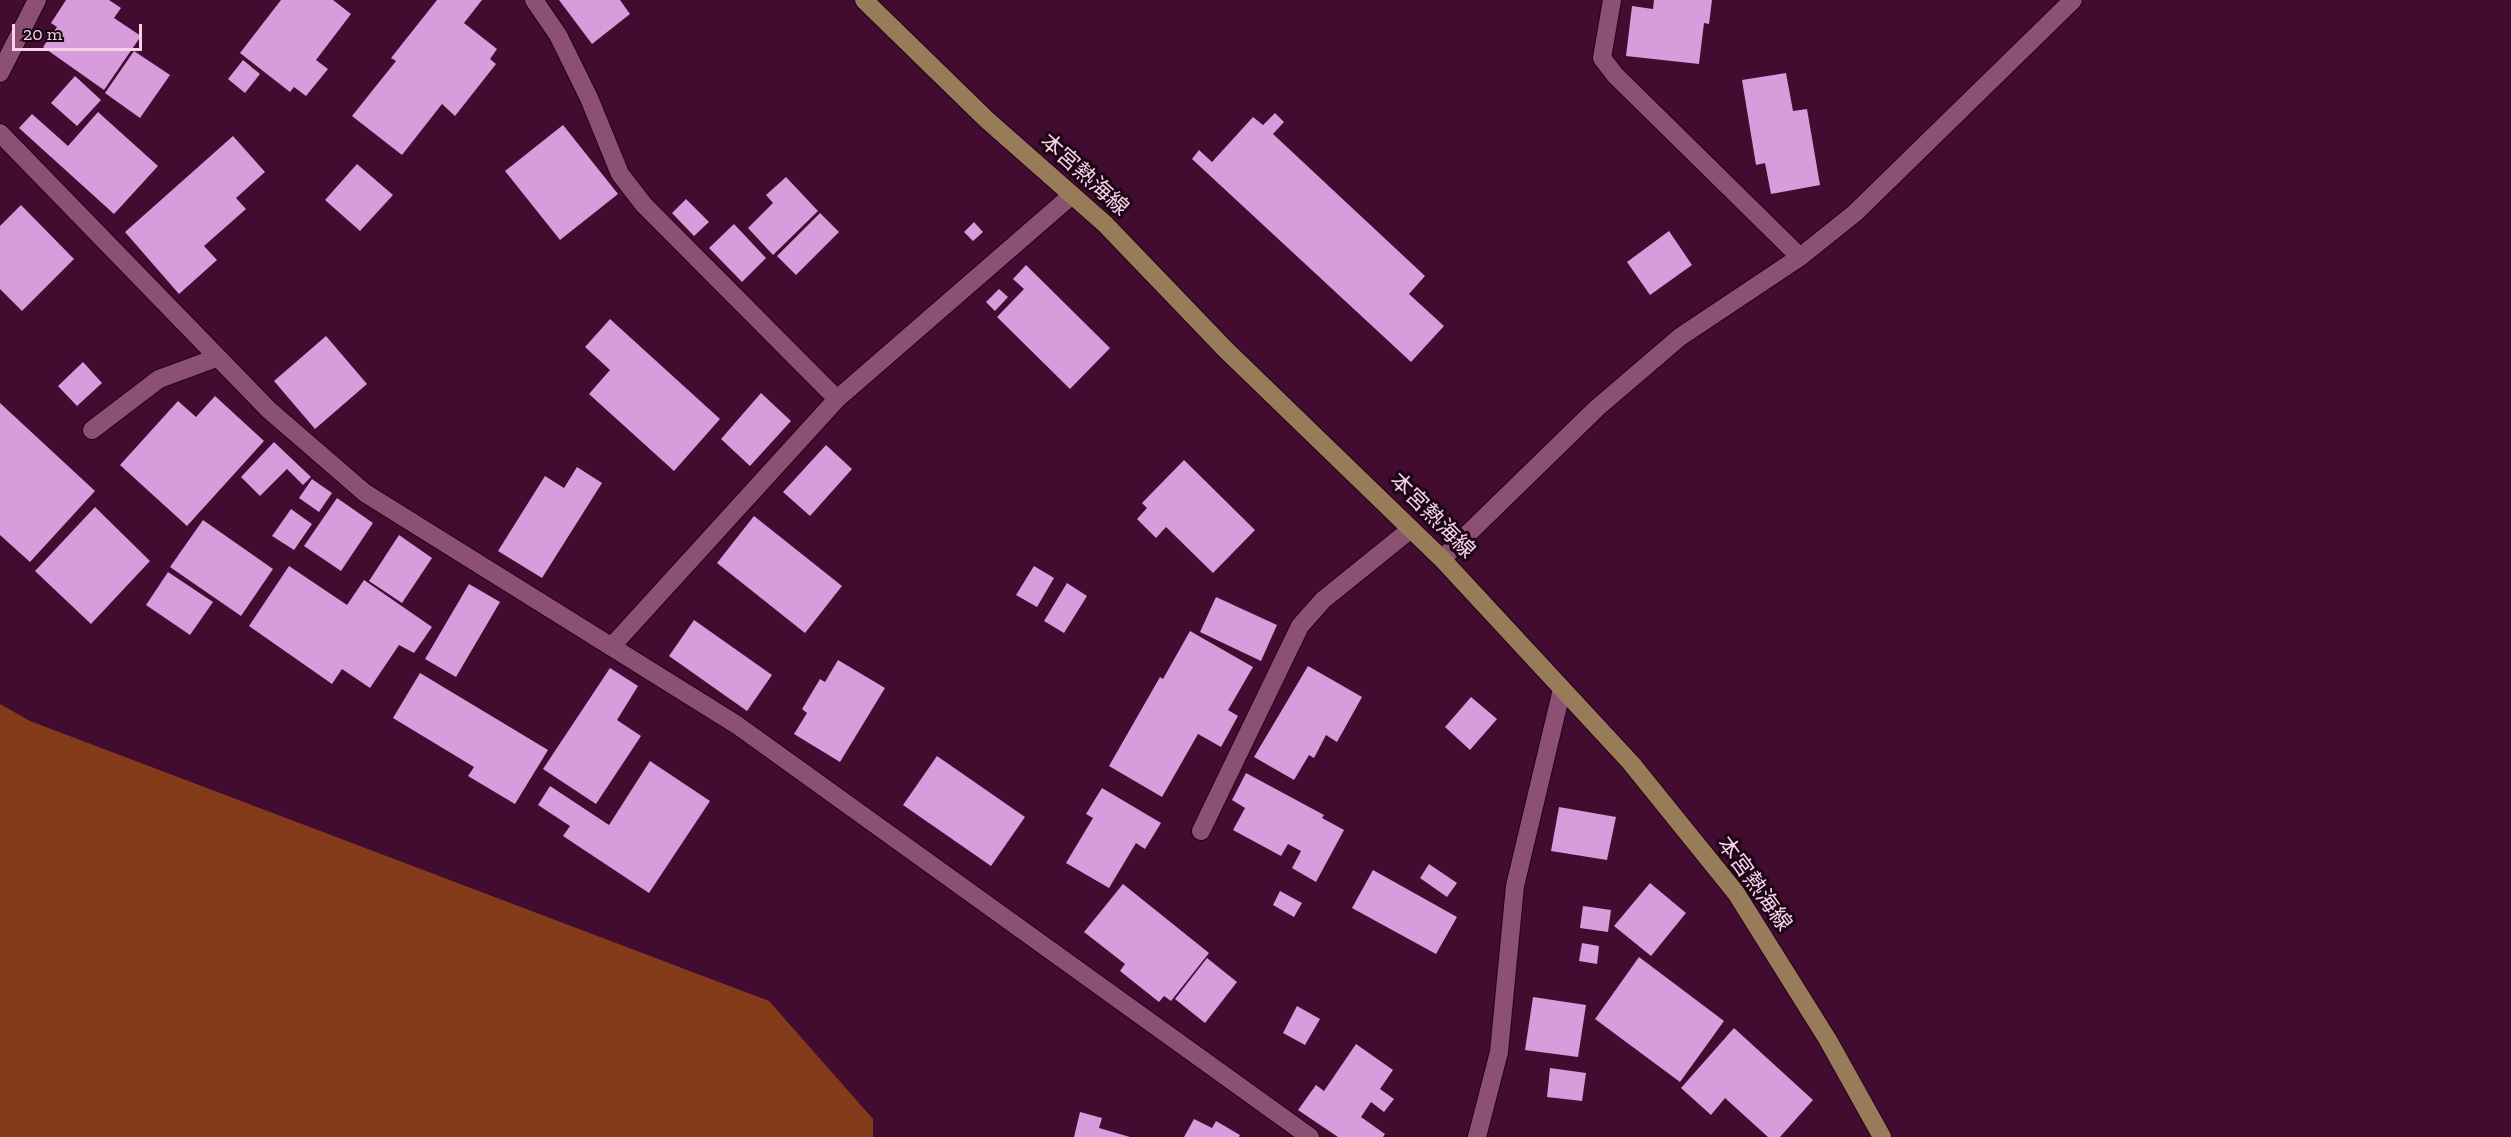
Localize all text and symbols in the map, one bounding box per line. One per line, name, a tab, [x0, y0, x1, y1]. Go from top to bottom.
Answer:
scale bar	[15, 12, 146, 50]
text: 20 m	[23, 23, 62, 45]
street label: 本宮熱海線	[1034, 128, 1134, 222]
street label: 本宮熱海線	[1384, 468, 1480, 564]
street label: 本宮熱海線	[1711, 832, 1797, 936]

